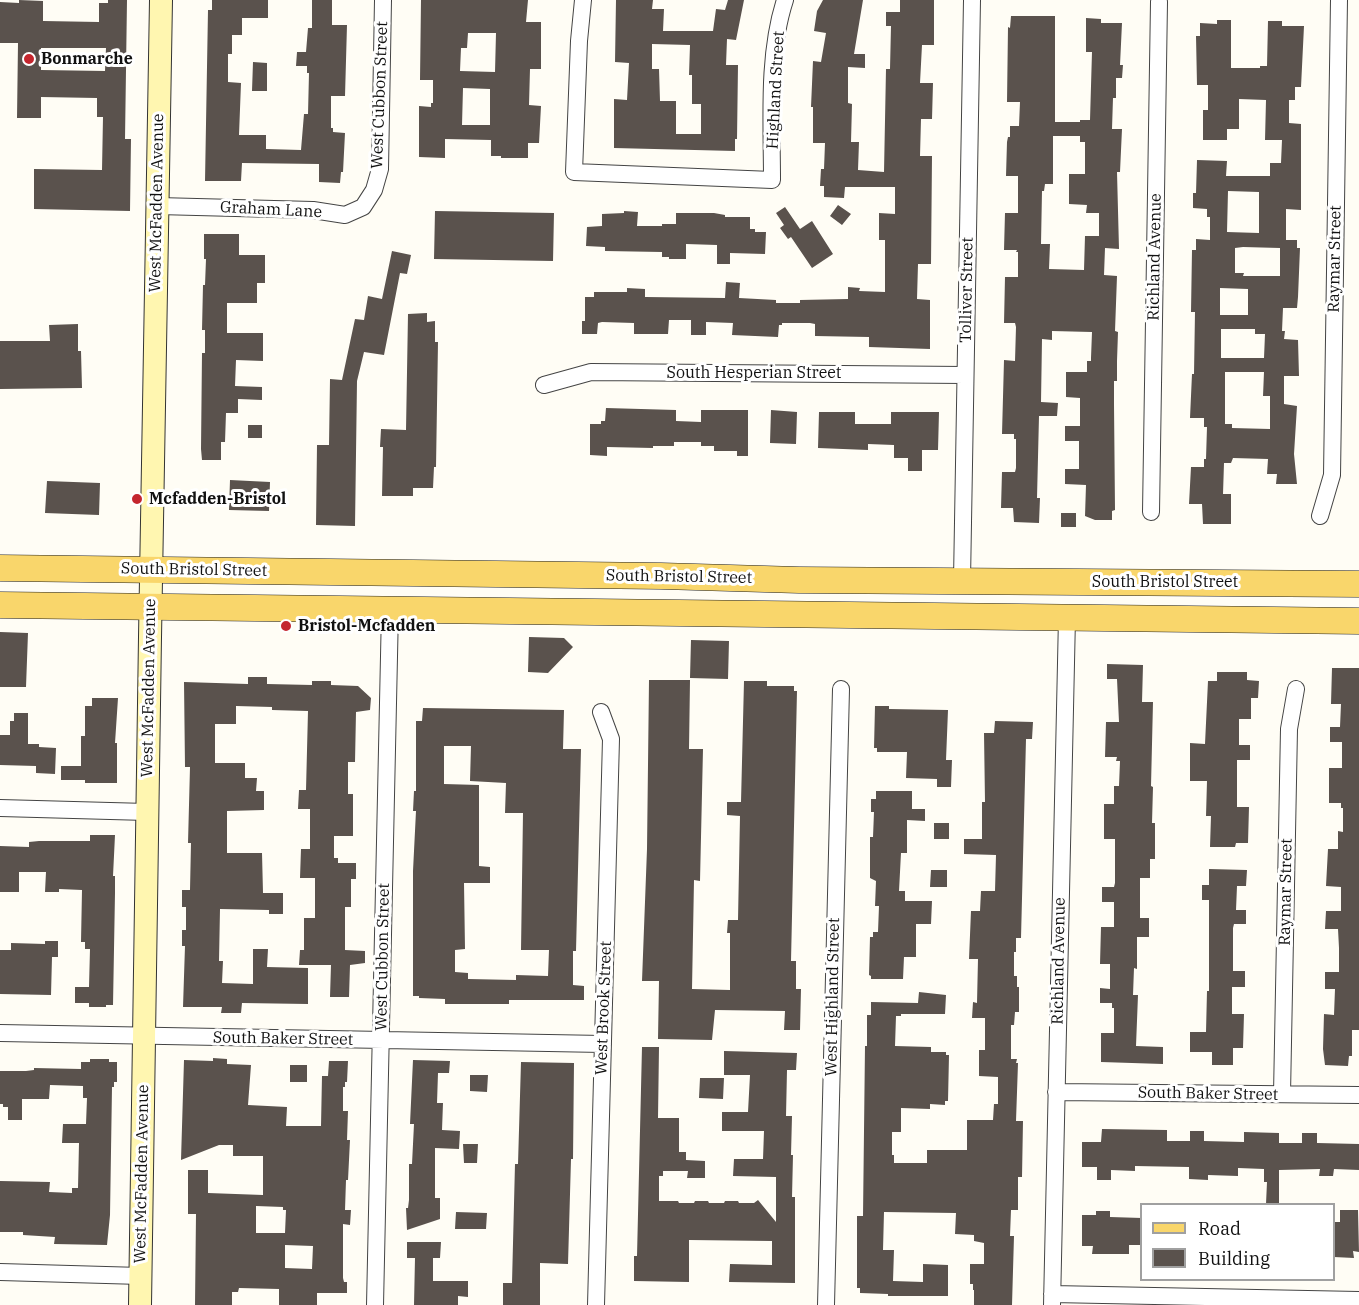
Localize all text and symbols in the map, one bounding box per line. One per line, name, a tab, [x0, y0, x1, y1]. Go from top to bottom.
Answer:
street label: West Cubbon Street	[368, 21, 392, 169]
street label: Highland Street	[763, 30, 789, 150]
place label: Bonmarche	[41, 49, 133, 69]
marker: Bonmarche	[22, 52, 36, 66]
street label: West McFadden Avenue	[146, 113, 168, 293]
street label: Richland Avenue	[1144, 193, 1166, 321]
street label: Graham Lane	[220, 198, 322, 222]
street label: Raymar Street	[1324, 205, 1346, 313]
street label: Tolliver Street	[956, 237, 978, 343]
street label: South Hesperian Street	[667, 363, 841, 383]
place label: Mcfadden-Bristol	[149, 489, 286, 509]
marker: Mcfadden-Bristol	[130, 492, 144, 506]
street label: South Bristol Street	[121, 559, 267, 581]
street label: South Bristol Street	[606, 566, 752, 588]
street label: South Bristol Street	[1092, 572, 1238, 592]
street label: West McFadden Avenue	[138, 598, 160, 778]
place label: Bristol-Mcfadden	[298, 616, 435, 636]
marker: Bristol-Mcfadden	[279, 619, 293, 633]
street label: Raymar Street	[1275, 838, 1297, 946]
street label: West Cubbon Street	[372, 883, 394, 1031]
street label: Richland Avenue	[1048, 897, 1070, 1025]
street label: West Highland Street	[822, 917, 844, 1077]
street label: West Brook Street	[592, 940, 616, 1076]
street label: South Baker Street	[213, 1028, 353, 1050]
street label: South Baker Street	[1138, 1083, 1278, 1105]
street label: West McFadden Avenue	[131, 1084, 153, 1264]
legend	[1140, 1203, 1335, 1281]
text: Road	[1198, 1217, 1241, 1240]
text: Building	[1198, 1247, 1270, 1270]

